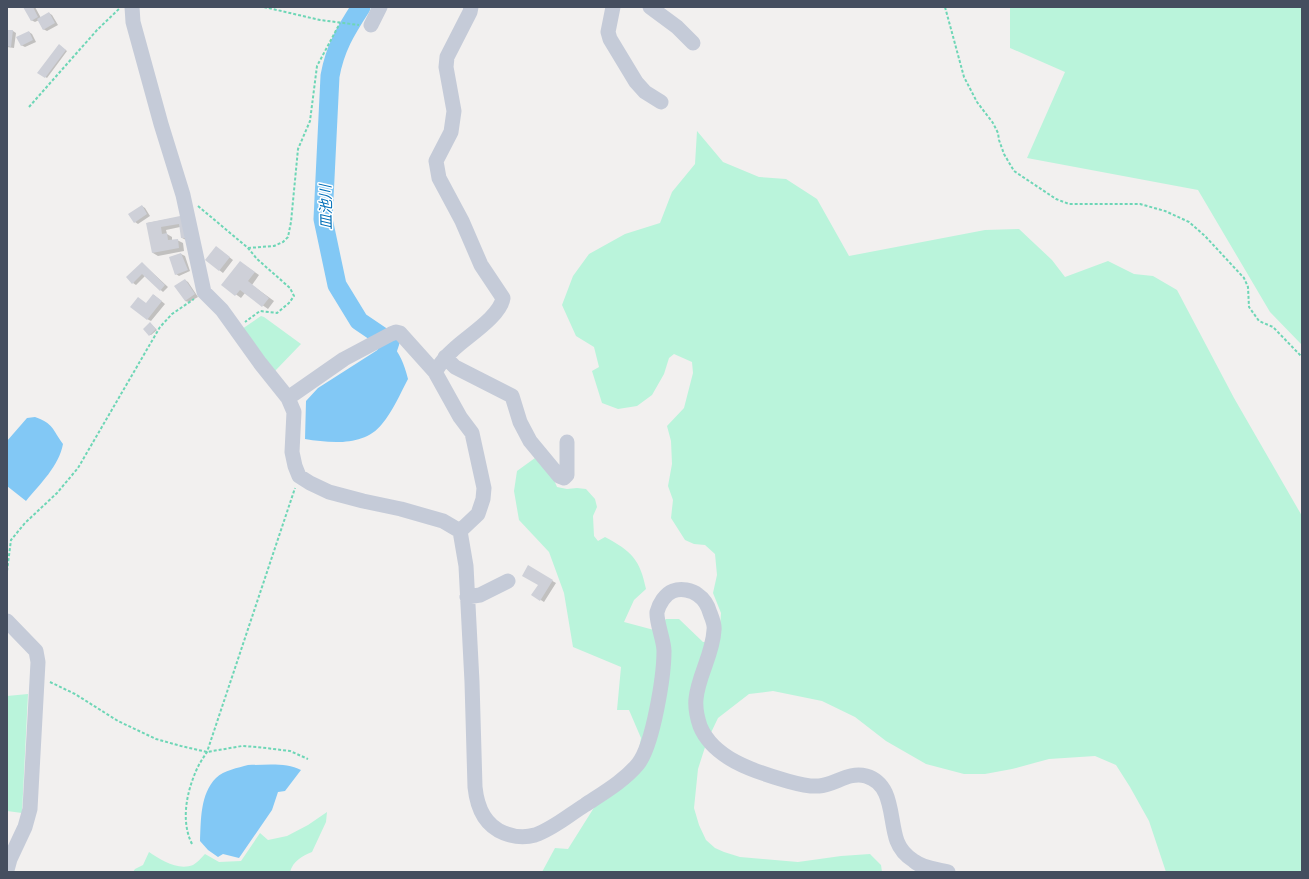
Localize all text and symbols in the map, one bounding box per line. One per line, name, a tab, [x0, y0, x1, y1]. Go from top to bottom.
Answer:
water label: 皿池川	[317, 182, 335, 230]

